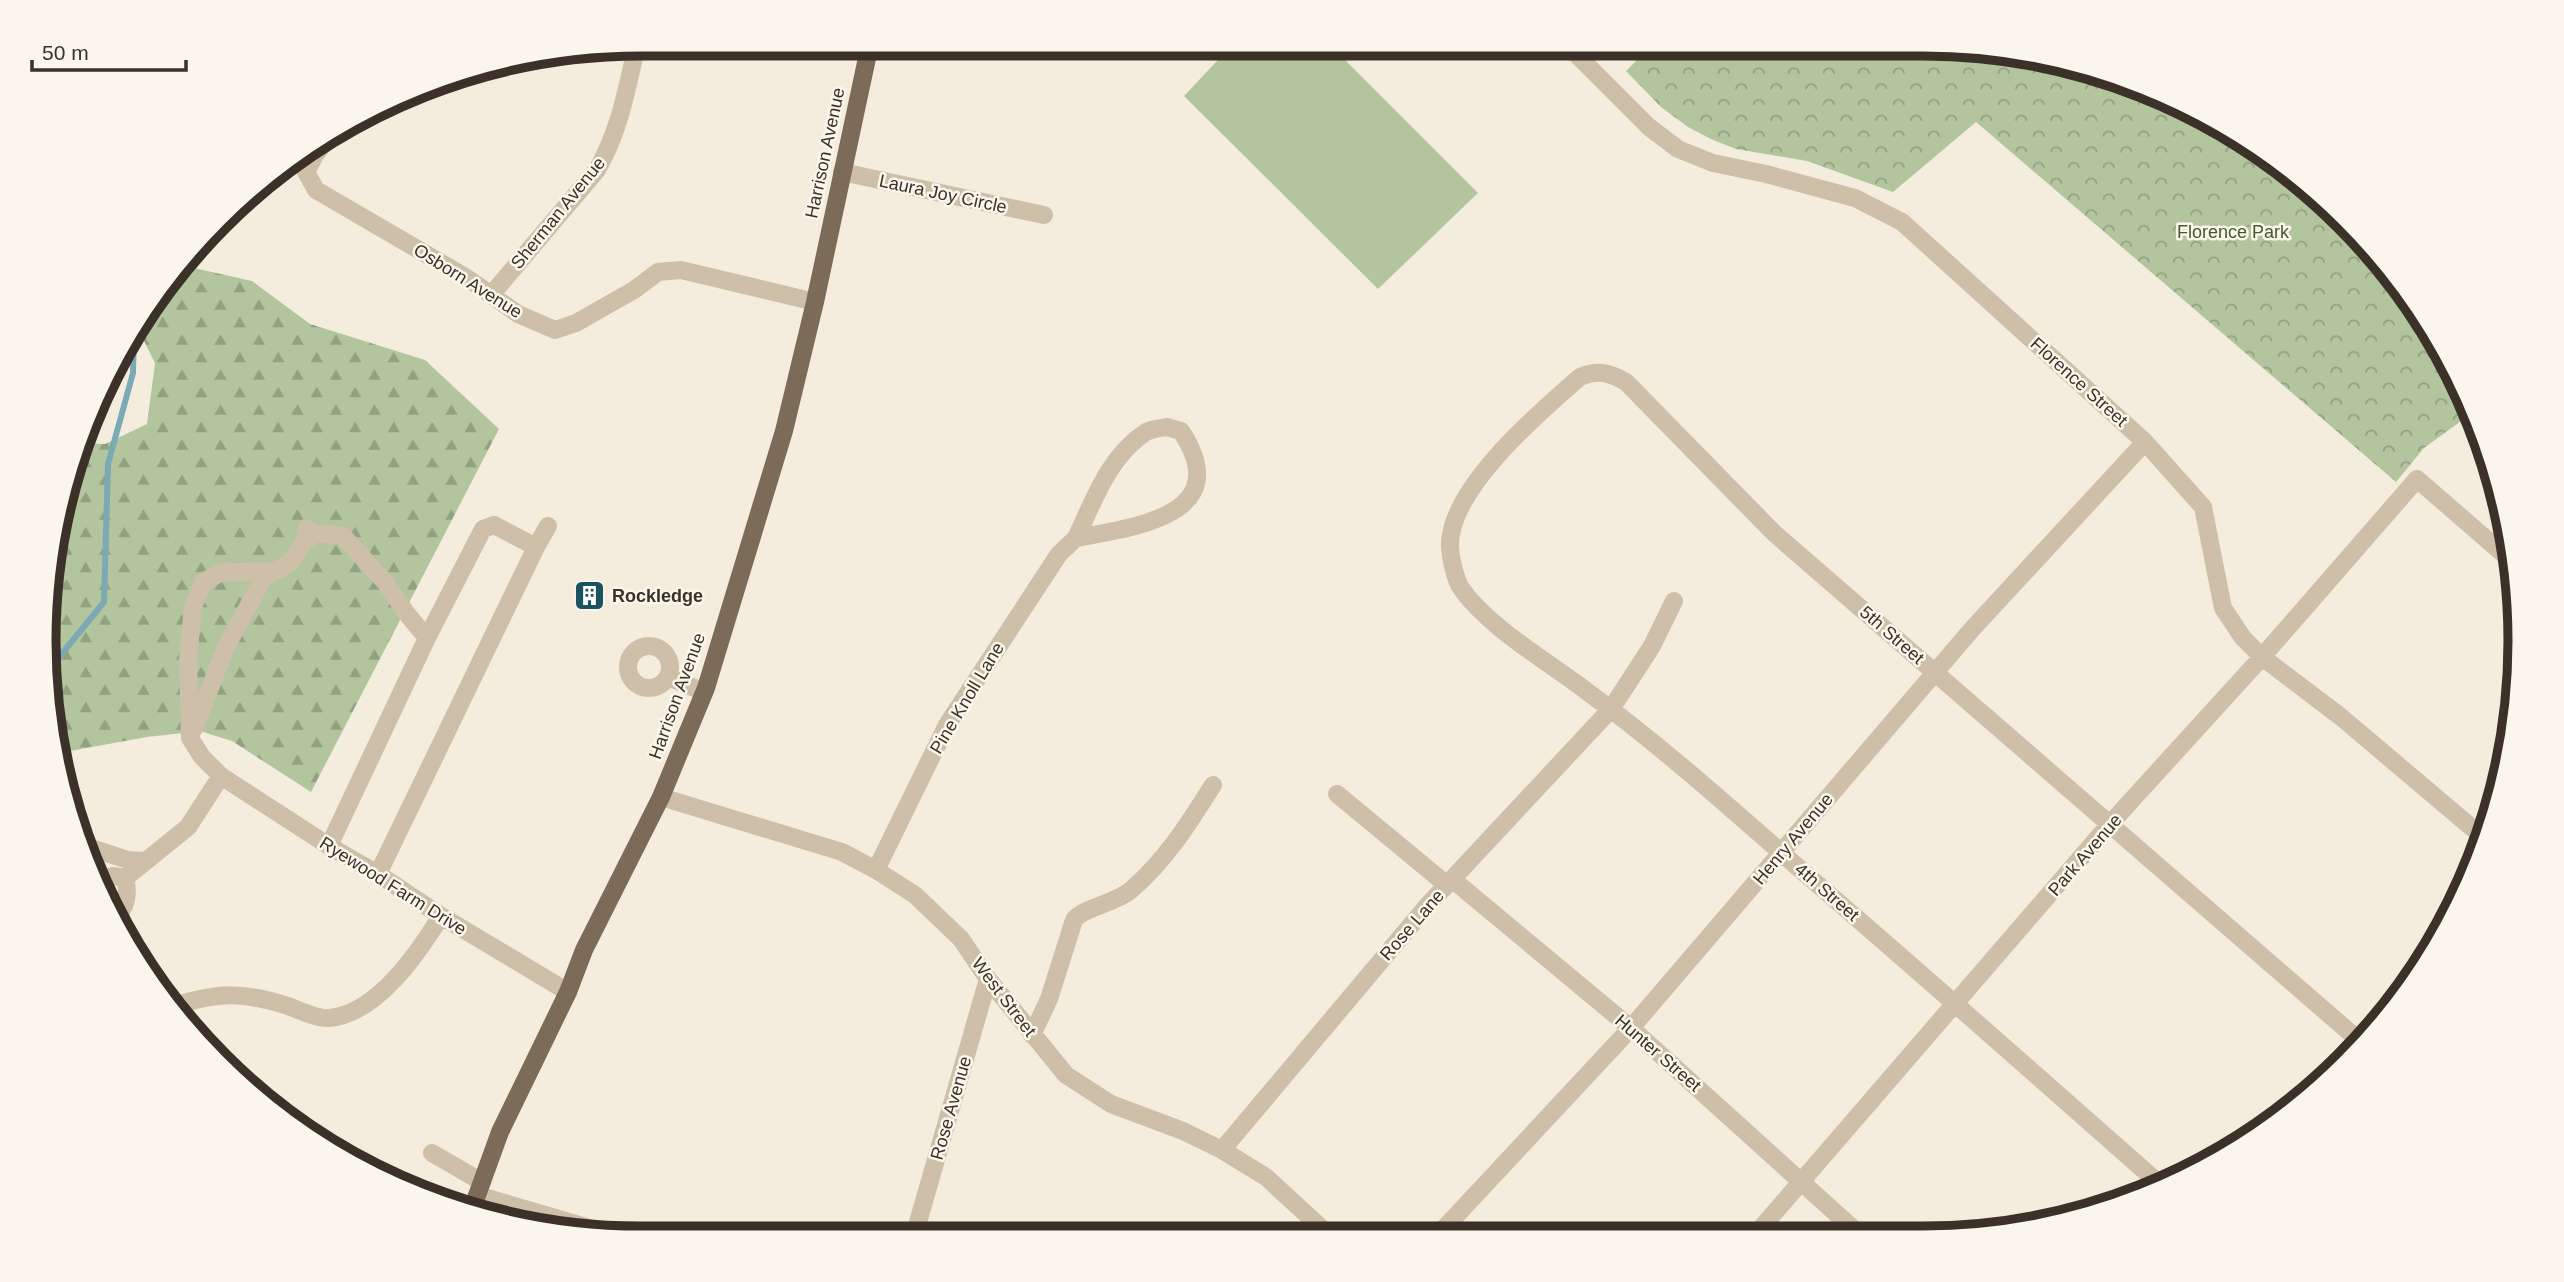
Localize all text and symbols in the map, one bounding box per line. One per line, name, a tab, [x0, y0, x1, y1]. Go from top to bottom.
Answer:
scale bar	[32, 28, 186, 72]
text: 50 m	[42, 41, 89, 64]
street label: Harrison Avenue	[801, 86, 849, 220]
street label: Sherman Avenue	[507, 153, 609, 273]
street label: Laura Joy Circle	[877, 171, 1009, 217]
park label: Florence Park	[2177, 222, 2290, 242]
street label: Osborn Avenue	[410, 240, 526, 322]
street label: Florence Street	[2027, 333, 2131, 431]
building icon: Rockledge	[572, 579, 606, 613]
place label: Rockledge	[612, 586, 703, 606]
street label: 5th Street	[1856, 602, 1928, 668]
street label: Harrison Avenue	[645, 630, 709, 762]
street label: Pine Knoll Lane	[926, 639, 1008, 757]
street label: Henry Avenue	[1749, 789, 1837, 889]
street label: Park Avenue	[2044, 810, 2126, 900]
street label: Ryewood Farm Drive	[316, 833, 470, 939]
street label: 4th Street	[1791, 859, 1863, 925]
street label: Rose Lane	[1376, 886, 1448, 964]
street label: West Street	[968, 954, 1040, 1040]
street label: Hunter Street	[1611, 1010, 1705, 1096]
street label: Rose Avenue	[927, 1054, 975, 1162]

